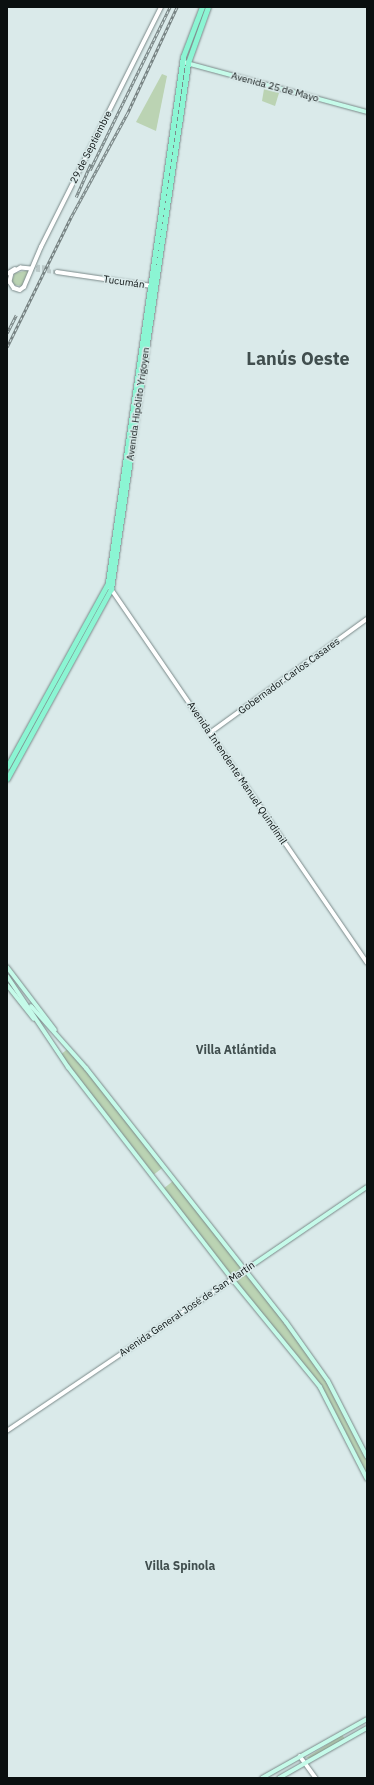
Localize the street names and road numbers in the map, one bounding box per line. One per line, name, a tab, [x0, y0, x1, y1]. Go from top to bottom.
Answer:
street label: Avenida 25 de Mayo	[230, 70, 320, 104]
street label: 29 de Septiembre	[67, 109, 115, 185]
street label: Tucumán	[103, 273, 145, 291]
street label: Avenida Hipólito Yrigoyen	[124, 347, 152, 461]
street label: Gobernador Carlos Casares	[236, 635, 342, 717]
street label: Avenida Intendente Manuel Quindimil	[185, 699, 289, 847]
street label: Avenida General José de San Martín	[117, 1259, 257, 1359]

